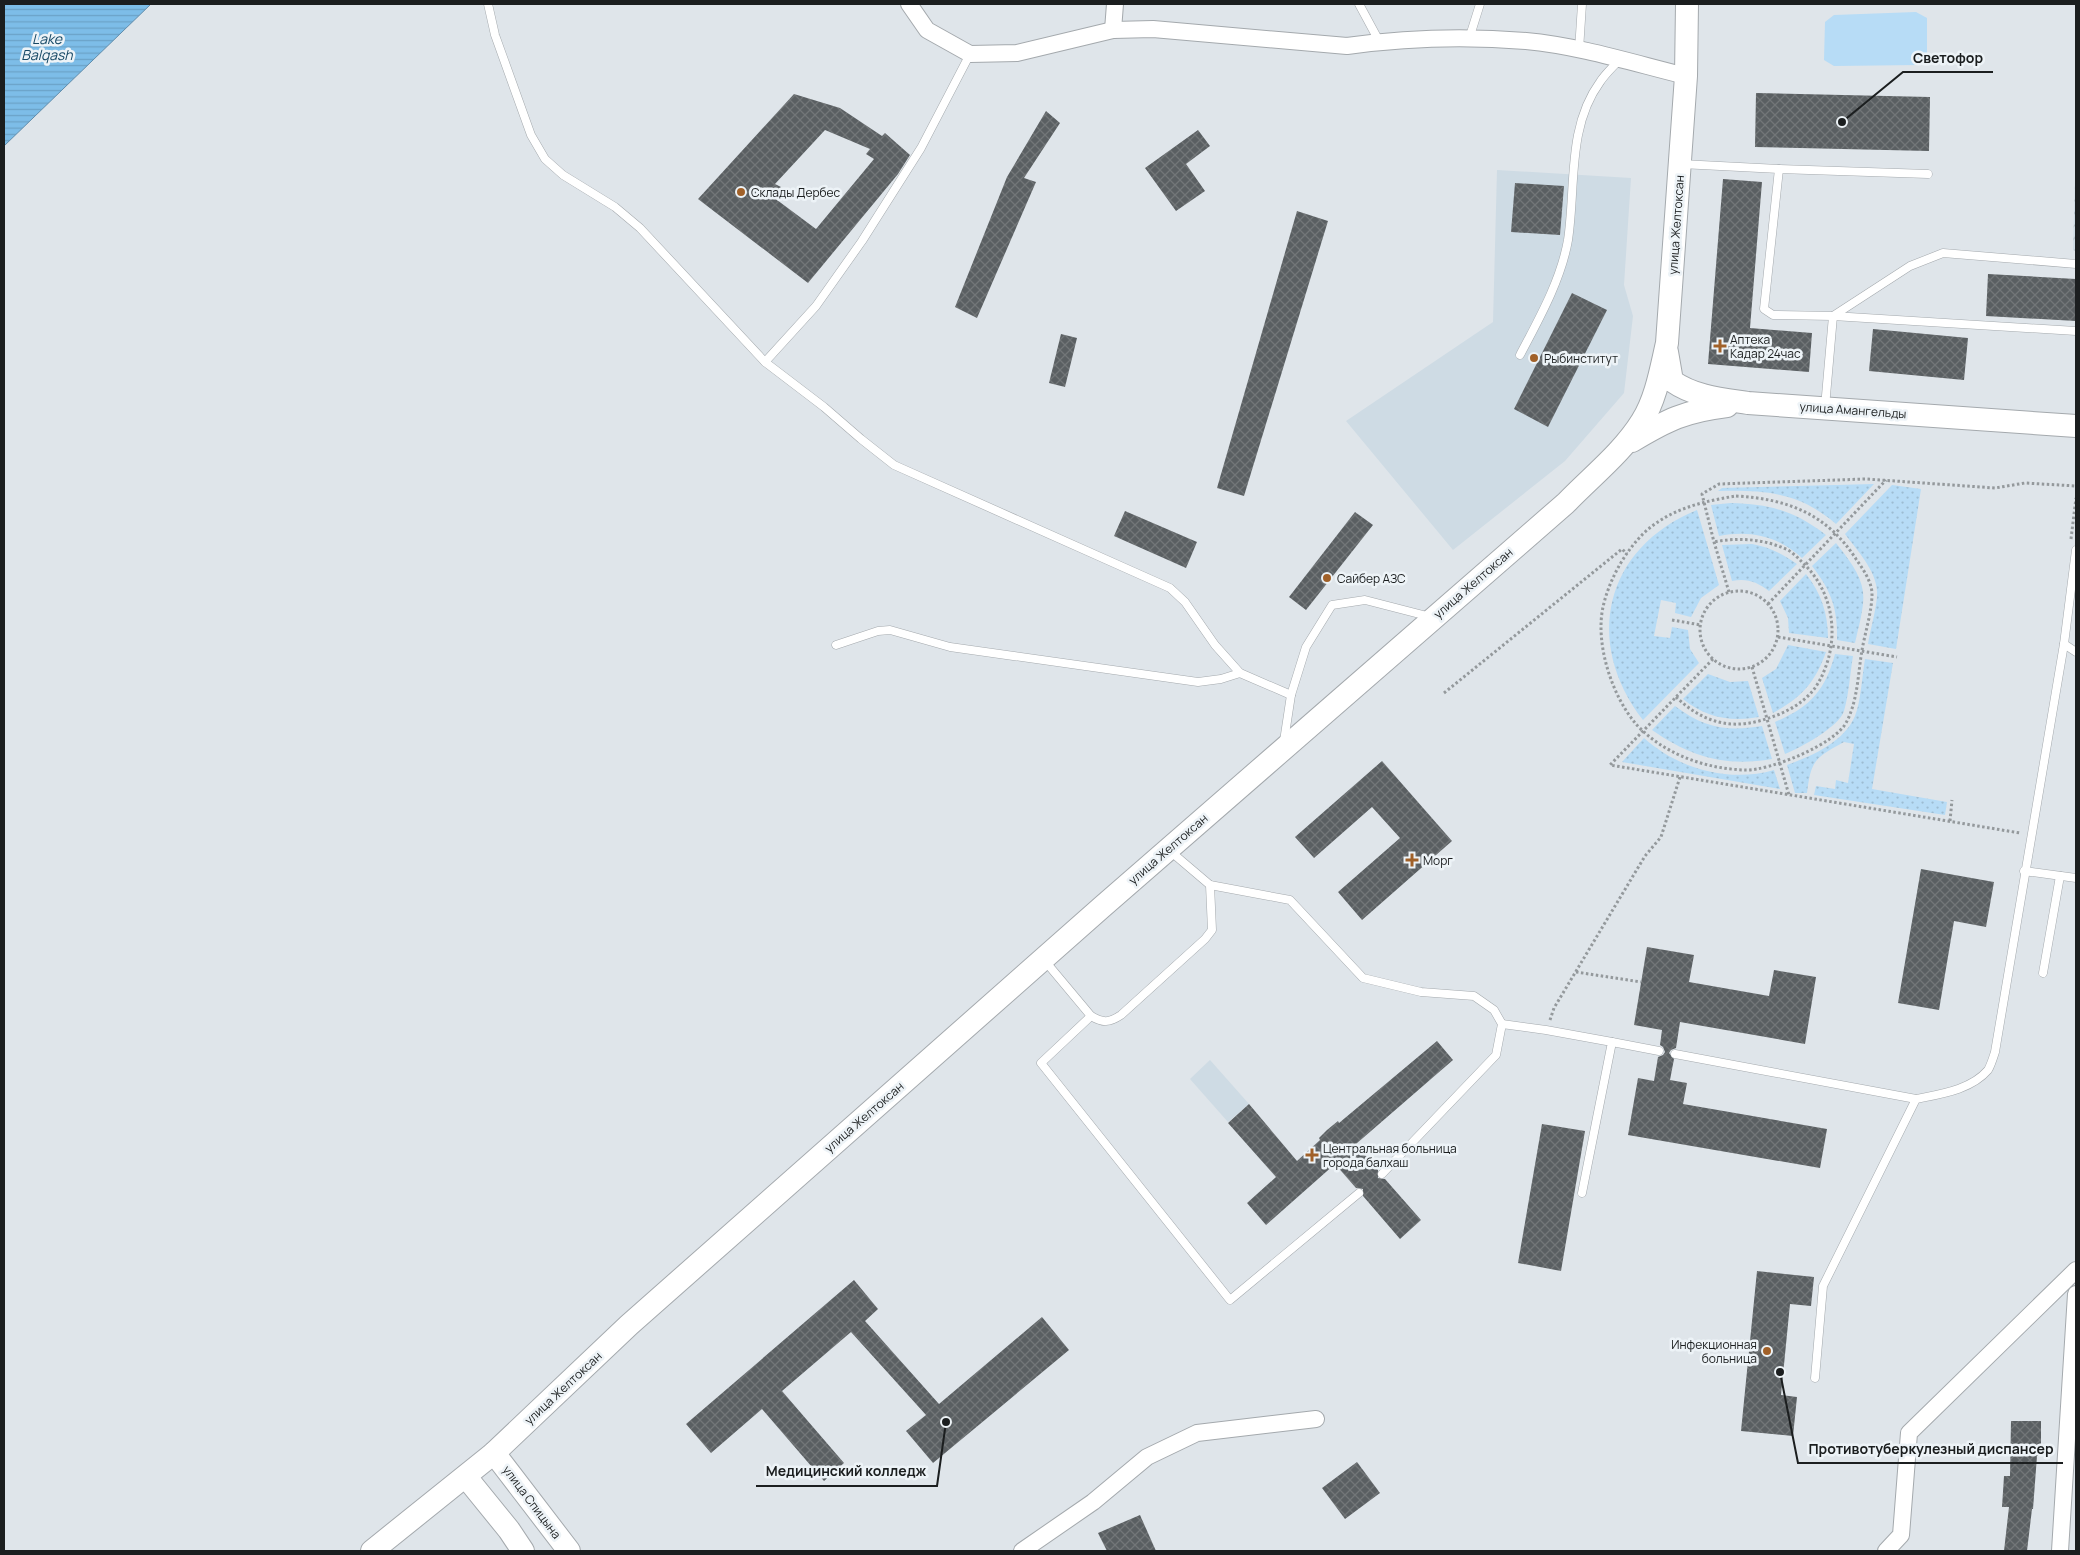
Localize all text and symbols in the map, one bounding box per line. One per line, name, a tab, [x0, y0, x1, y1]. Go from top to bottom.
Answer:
water label: Lake Balqash	[21, 29, 73, 64]
callout: Светофор	[1903, 43, 1993, 72]
text: Светофор	[1913, 48, 1983, 67]
street label: улица Желтоксан	[1664, 175, 1688, 275]
place label: Склады Дербес	[751, 184, 841, 201]
marker: Склады Дербес	[735, 186, 747, 198]
place label: Аптека Кадар 24час	[1730, 331, 1801, 362]
marker: Аптека Кадар 24час	[1714, 340, 1726, 352]
place label: Рыбинститут	[1544, 350, 1618, 367]
marker: Рыбинститут	[1528, 352, 1540, 364]
street label: улица Амангельды	[1799, 398, 1907, 422]
street label: улица Желтоксан	[1430, 544, 1516, 622]
place label: Сайбер АЗС	[1337, 570, 1406, 587]
marker: Сайбер АЗС	[1321, 572, 1333, 584]
street label: улица Желтоксан	[1125, 810, 1211, 888]
place label: Морг	[1423, 852, 1453, 869]
marker: Морг	[1405, 853, 1419, 867]
street label: улица Желтоксан	[821, 1078, 907, 1156]
place label: Центральная больница города балхаш	[1323, 1140, 1457, 1171]
marker: Центральная больница города балхаш	[1305, 1148, 1319, 1162]
place label: Инфекционная больница	[1671, 1336, 1757, 1367]
marker: Инфекционная больница	[1761, 1345, 1773, 1357]
street label: улица Желтоксан	[521, 1348, 605, 1428]
callout: Противотуберкулезный диспансер	[1798, 1434, 2063, 1463]
text: Противотуберкулезный диспансер	[1808, 1439, 2054, 1458]
callout: Медицинский колледж	[756, 1457, 937, 1486]
text: Медицинский колледж	[766, 1461, 927, 1480]
street label: улица Спицына	[499, 1462, 565, 1542]

